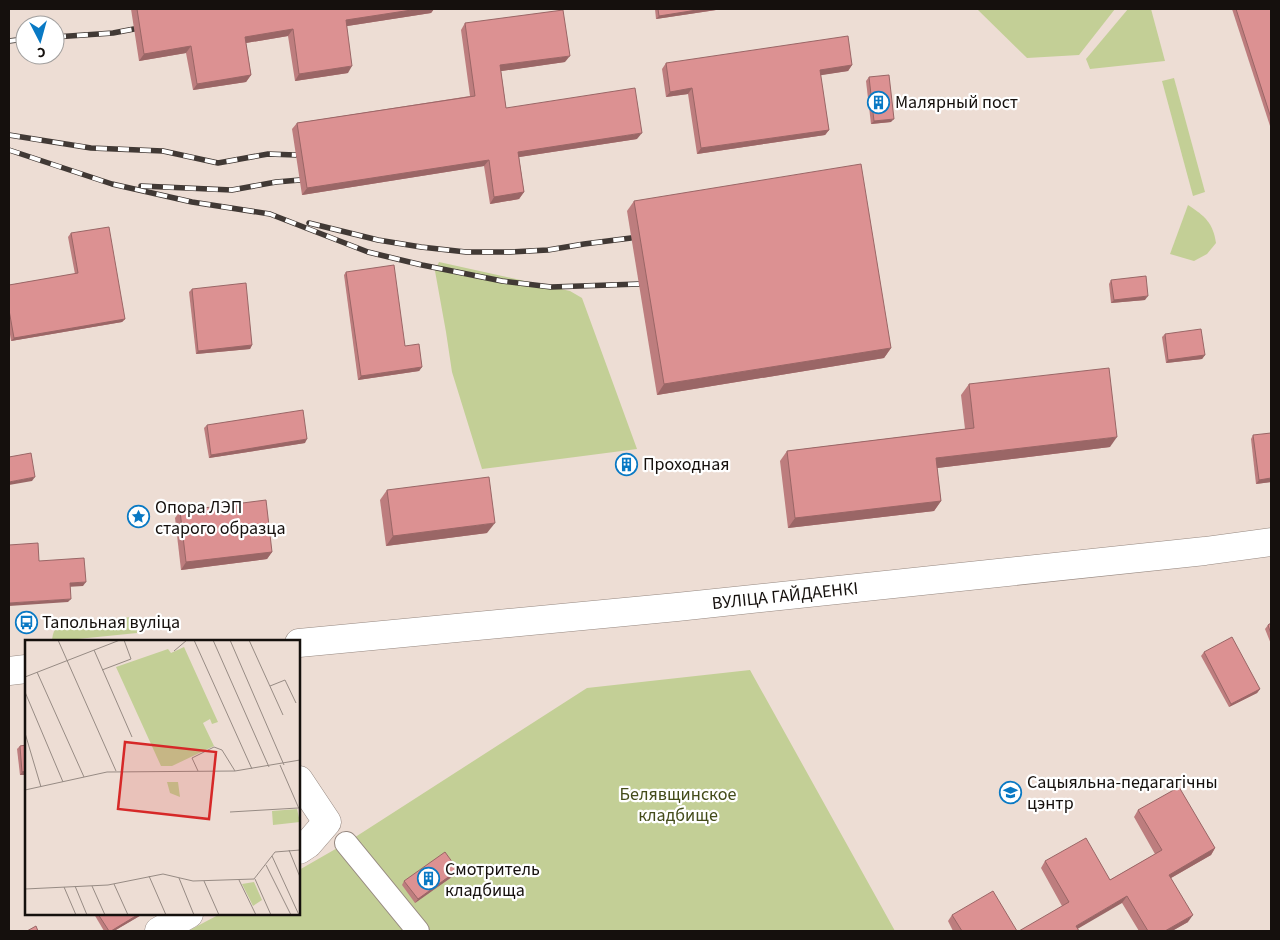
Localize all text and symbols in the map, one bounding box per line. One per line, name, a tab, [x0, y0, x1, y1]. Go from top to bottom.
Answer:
north arrow	[15, 15, 65, 65]
text: С	[36, 42, 46, 62]
building icon: Малярный пост	[867, 90, 891, 114]
place label: Малярный пост	[895, 90, 1018, 115]
building icon: Проходная	[615, 452, 639, 476]
place label: Проходная	[643, 452, 730, 477]
place label: Опора ЛЭП старого образца	[155, 495, 285, 541]
place icon: Опора ЛЭП старого образца	[127, 505, 151, 529]
street label: ВУЛІЦА ГАЙДАЕНКІ	[711, 576, 859, 616]
bus stop icon: Тапольная вуліца	[14, 610, 38, 634]
place label: Тапольная вуліца	[42, 610, 180, 635]
inset map	[25, 640, 300, 915]
place label: Сацыяльна-педагагічны цэнтр	[1027, 770, 1218, 816]
school or university icon: Сацыяльна-педагагічны цэнтр	[999, 780, 1023, 804]
park label: Белявщинское кладбище	[620, 782, 736, 828]
place label: Смотритель кладбища	[445, 857, 540, 903]
building icon: Смотритель кладбища	[417, 867, 441, 891]

